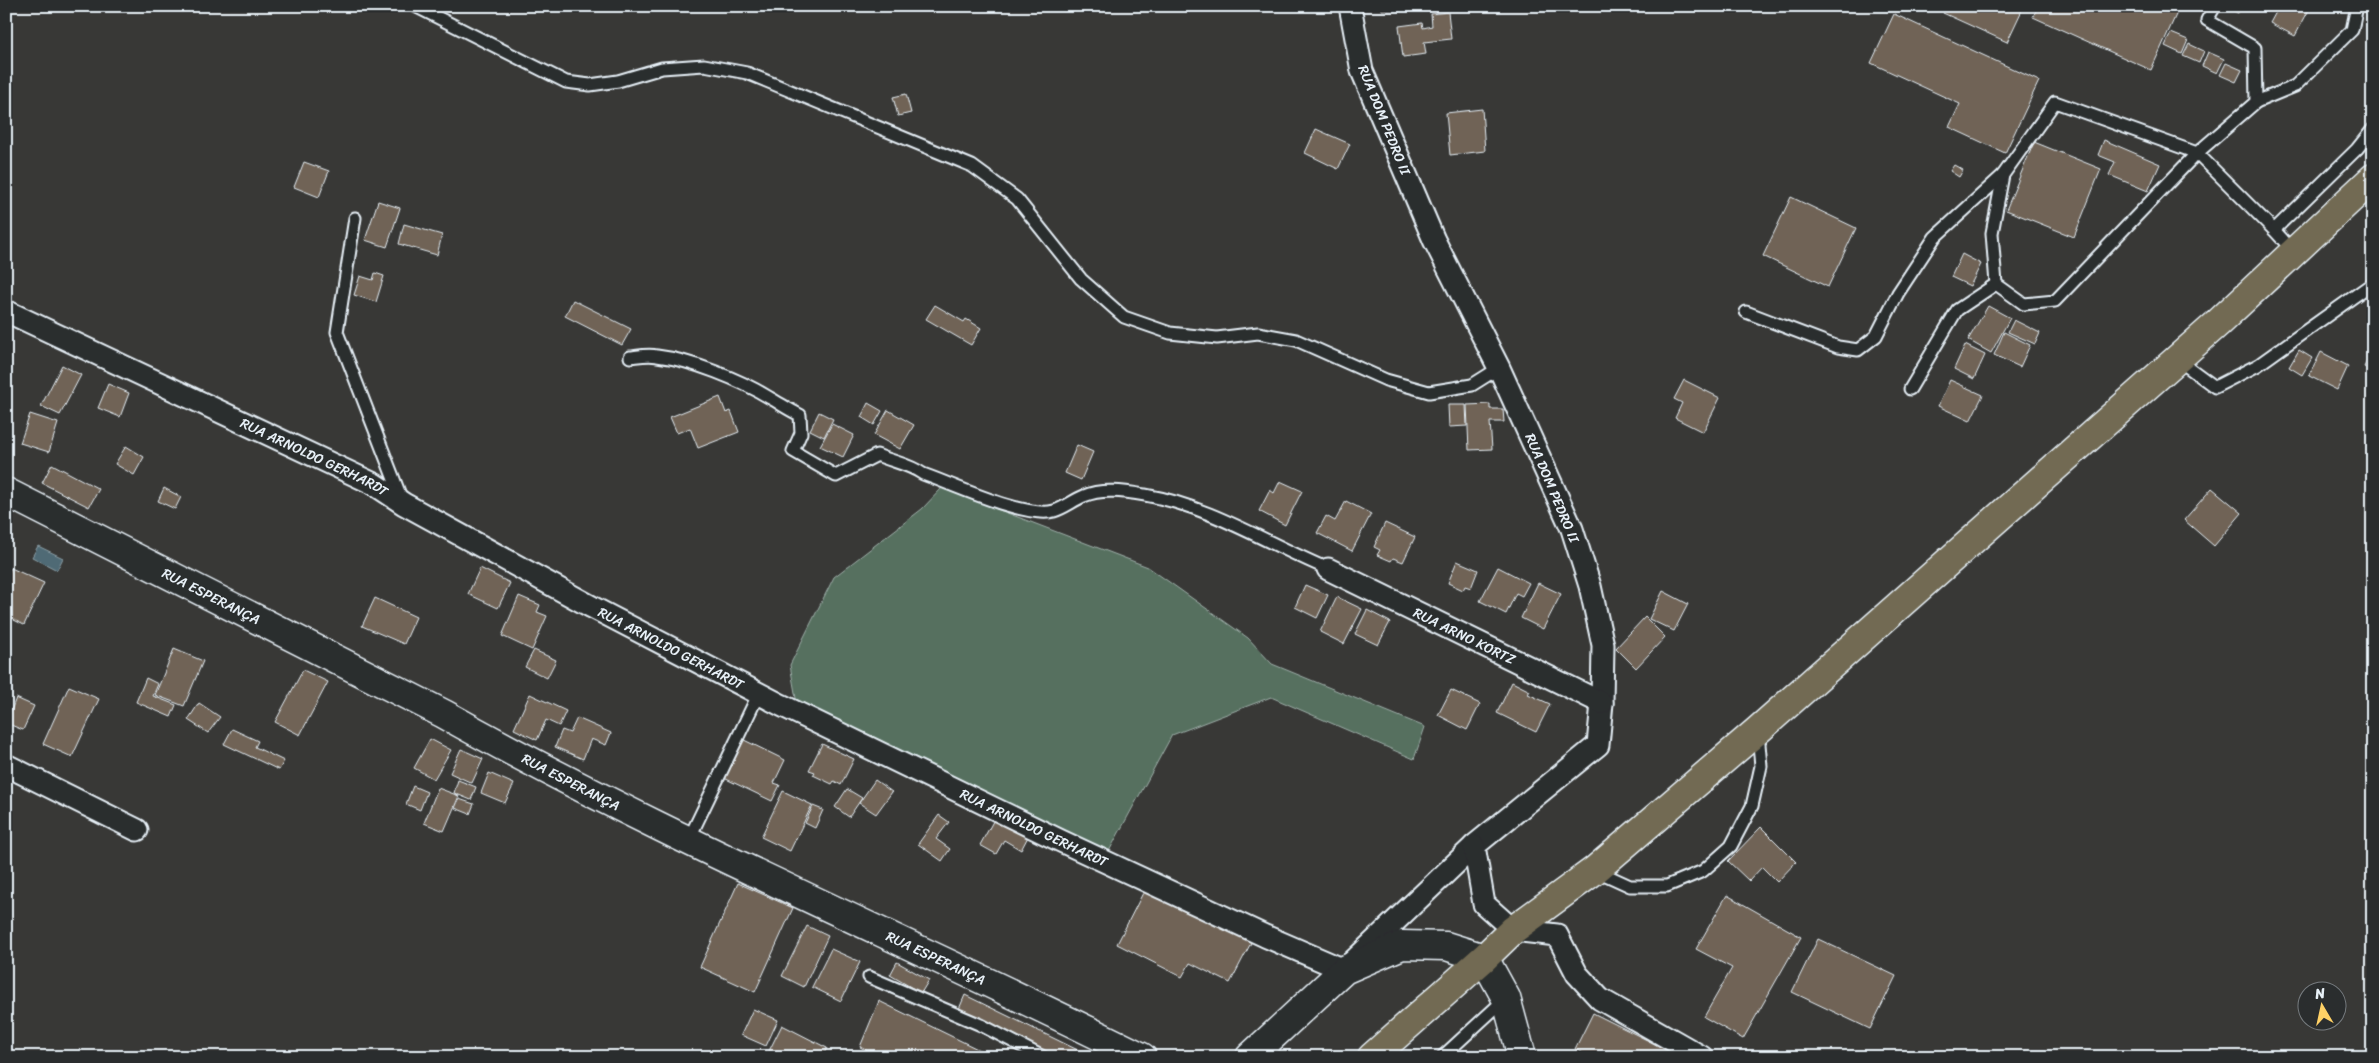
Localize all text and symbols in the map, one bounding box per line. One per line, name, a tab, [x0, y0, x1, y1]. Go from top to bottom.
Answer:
street label: RUA DOM PEDRO II	[1350, 61, 1418, 180]
street label: RUA ARNOLDO GERHARDT	[236, 410, 395, 504]
street label: RUA DOM PEDRO II	[1518, 429, 1587, 548]
street label: RUA ESPERANÇA	[158, 561, 265, 631]
street label: RUA ARNOLDO GERHARDT	[594, 600, 750, 697]
street label: RUA ARNO KORTZ	[1409, 600, 1521, 672]
street label: RUA ESPERANÇA	[517, 746, 624, 818]
street label: RUA ARNOLDO GERHARDT	[956, 781, 1113, 874]
street label: RUA ESPERANÇA	[882, 924, 990, 992]
north arrow	[2296, 980, 2346, 1030]
text: N	[2312, 981, 2327, 1007]

